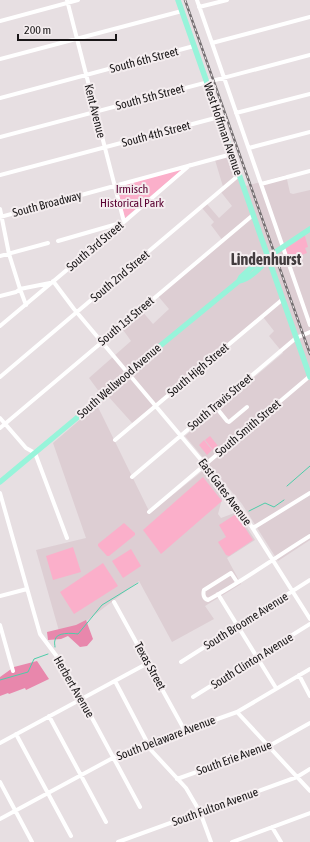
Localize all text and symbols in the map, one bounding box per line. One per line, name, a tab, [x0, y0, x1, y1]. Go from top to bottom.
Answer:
scale bar	[18, 16, 116, 42]
text: 200 m	[24, 23, 51, 37]
street label: South 6th Street	[108, 44, 180, 76]
street label: South 5th Street	[114, 81, 186, 113]
street label: West Hoffman Avenue	[201, 81, 245, 177]
street label: Kent Avenue	[82, 83, 108, 139]
street label: South 4th Street	[120, 118, 192, 150]
park label: Irmisch Historical Park	[100, 182, 165, 210]
street label: South Broadway	[11, 188, 83, 220]
street label: South 3rd Street	[64, 218, 127, 274]
street label: South 2nd Street	[88, 247, 153, 305]
district label: Lindenhurst	[231, 250, 302, 268]
street label: South 1st Street	[95, 293, 157, 348]
street label: South High Street	[164, 340, 232, 400]
street label: South Wellwood Avenue	[74, 341, 164, 421]
street label: South Travis Street	[185, 370, 256, 433]
street label: South Smith Street	[212, 396, 284, 459]
street label: East Gates Avenue	[195, 456, 255, 528]
street label: South Broome Avenue	[201, 589, 291, 653]
street label: South Clinton Avenue	[208, 630, 296, 692]
street label: Texas Street	[131, 640, 169, 693]
street label: Herbert Avenue	[51, 654, 97, 720]
street label: South Delaware Avenue	[115, 713, 217, 763]
street label: South Erie Avenue	[194, 738, 274, 778]
street label: South Fulton Avenue	[170, 785, 260, 829]

